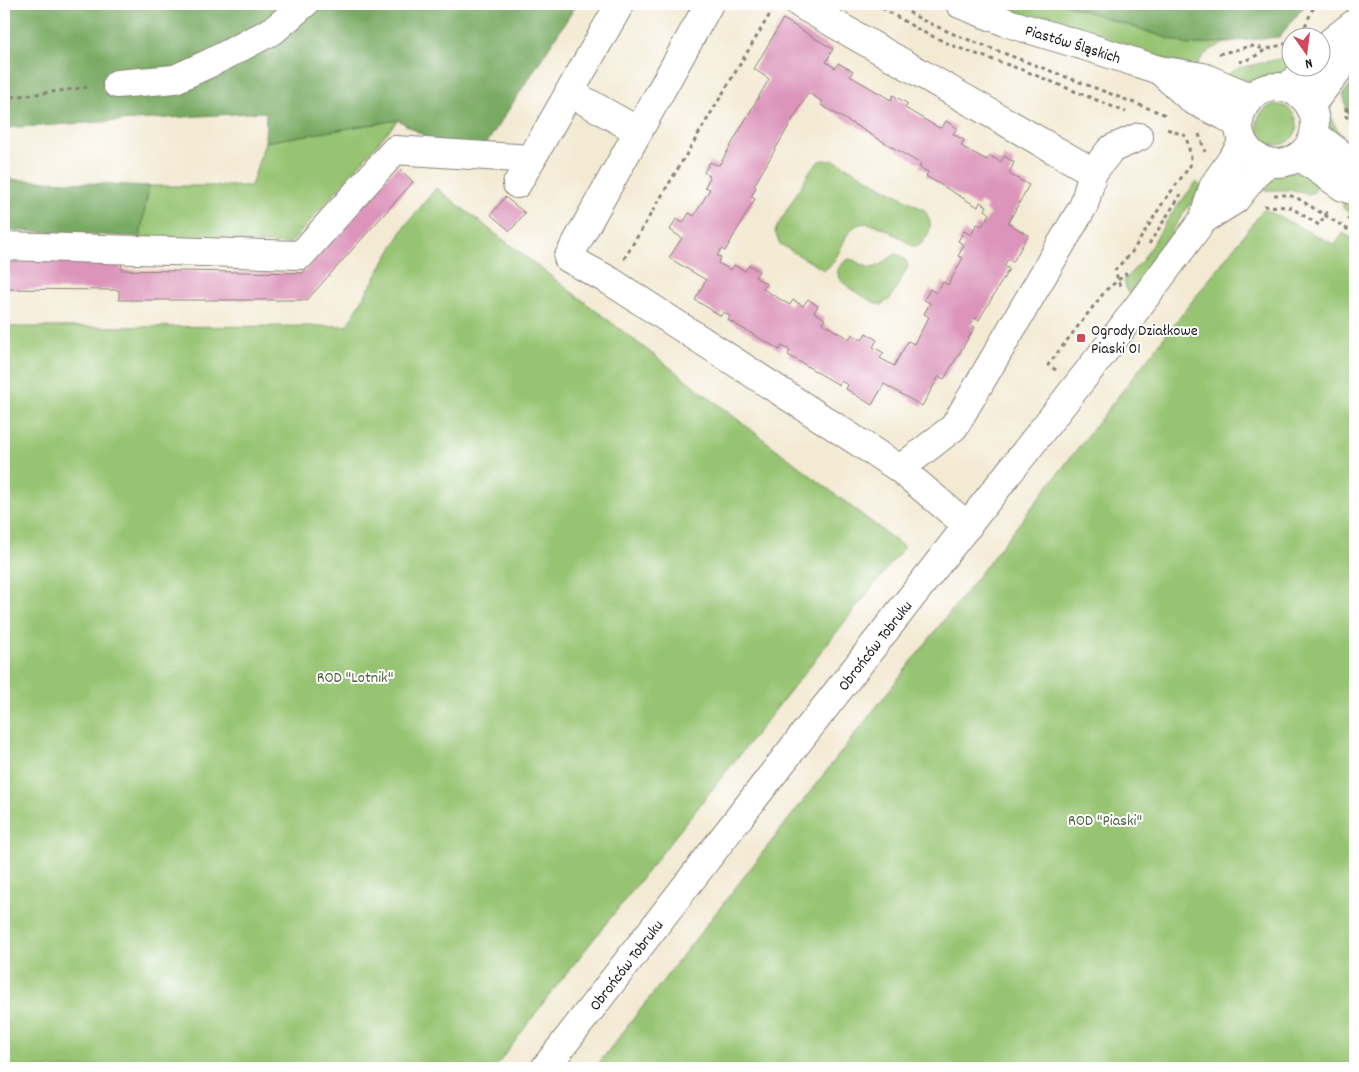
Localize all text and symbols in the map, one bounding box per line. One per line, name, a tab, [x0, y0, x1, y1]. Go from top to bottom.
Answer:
street label: Piastów Śląskich	[1022, 20, 1123, 71]
north arrow	[1282, 28, 1332, 78]
text: N	[1303, 52, 1314, 73]
place label: Ogrody Działkowe Piaski 01	[1091, 320, 1198, 361]
marker: Ogrody Działkowe Piaski 01	[1075, 332, 1087, 344]
street label: Obrońców Tobruku	[833, 596, 919, 697]
park label: ROD "Lotnik"	[317, 667, 393, 690]
park label: ROD "Piaski"	[1068, 810, 1142, 833]
street label: Obrońców Tobruku	[585, 916, 670, 1016]

